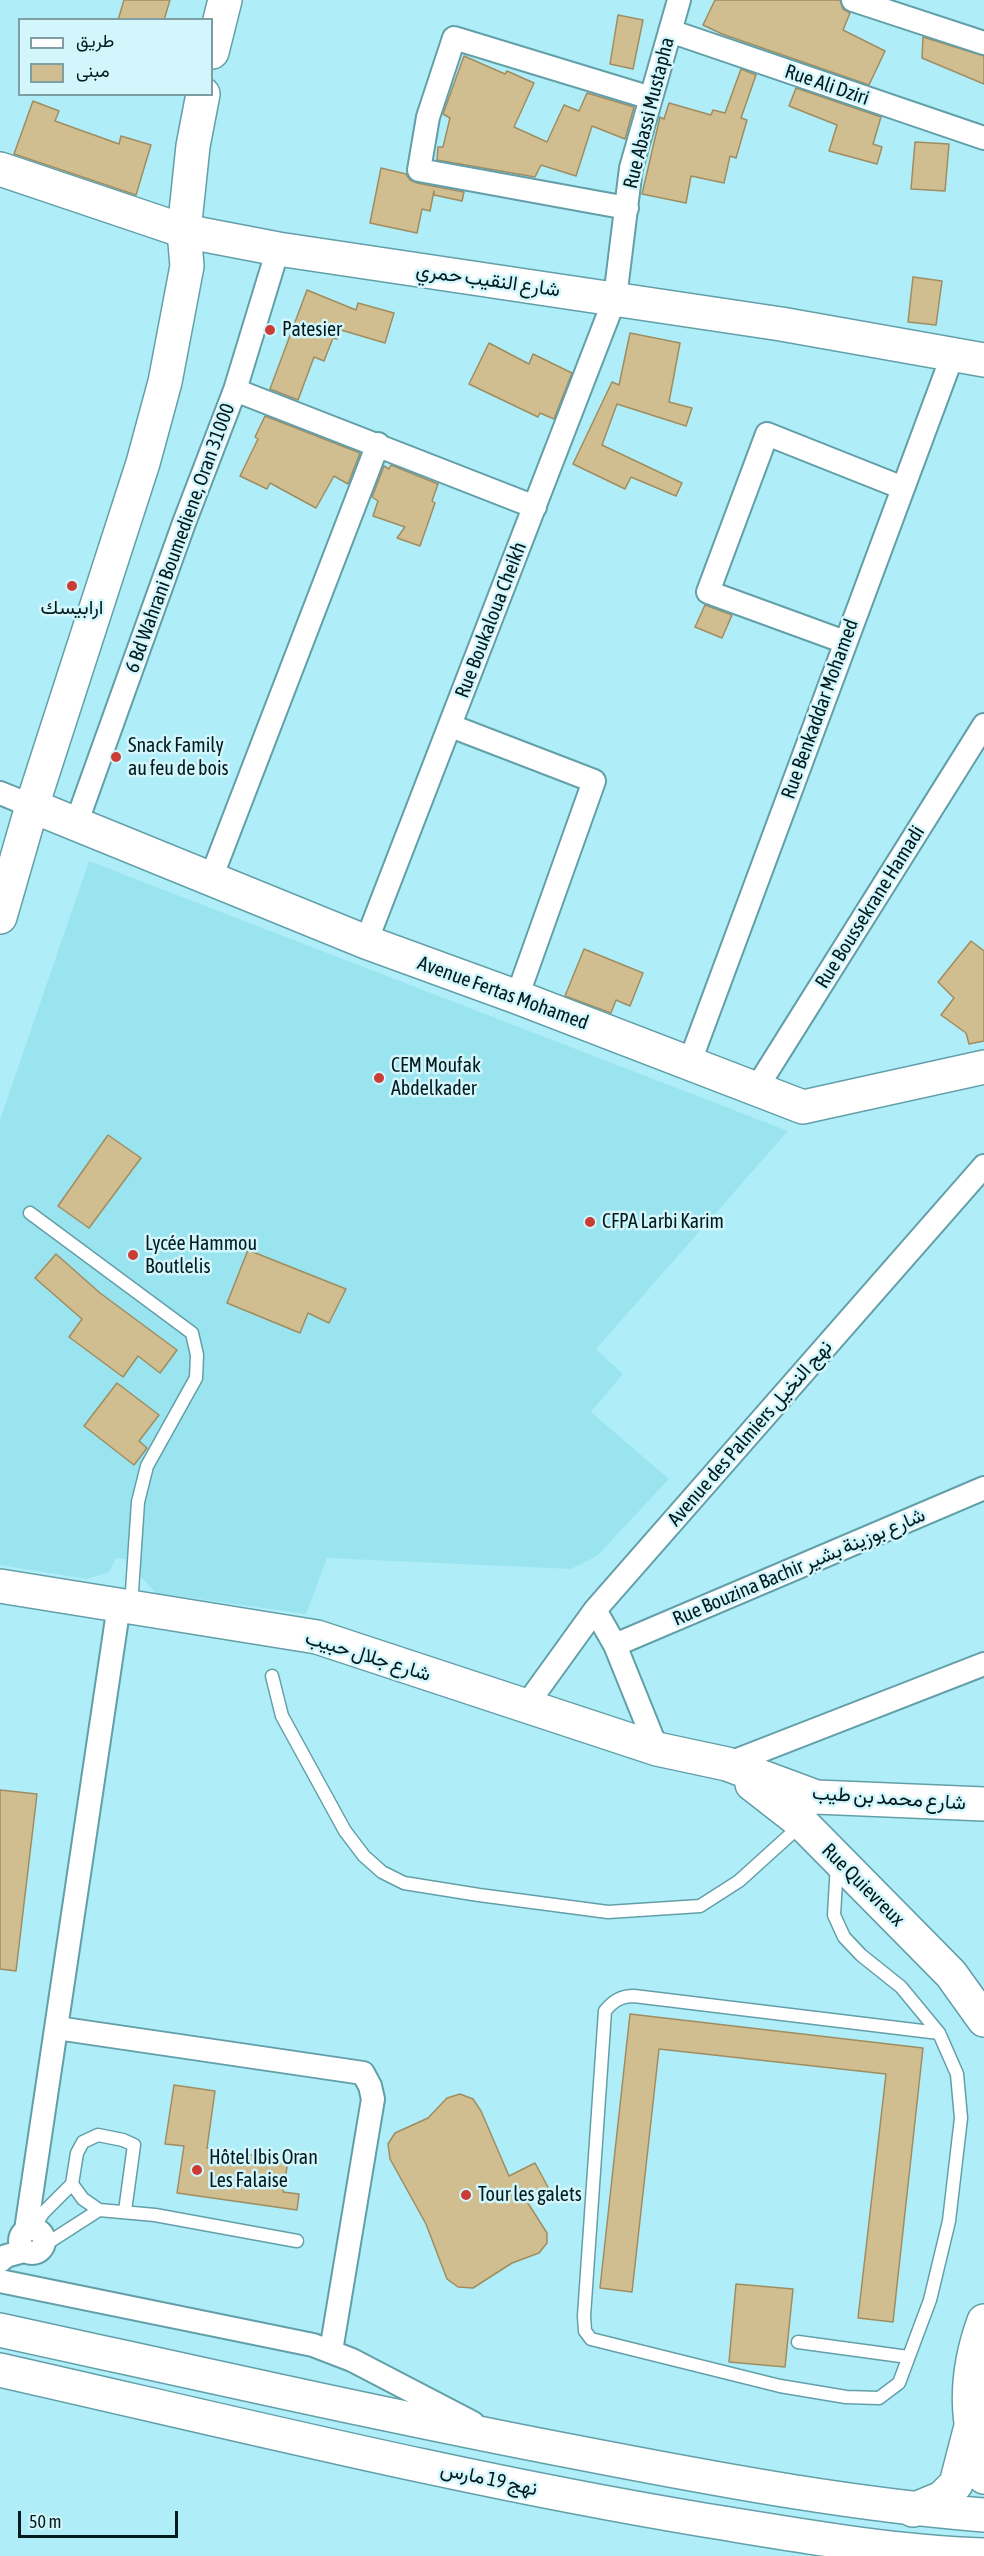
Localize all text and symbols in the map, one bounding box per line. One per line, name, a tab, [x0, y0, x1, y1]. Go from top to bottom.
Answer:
legend	[18, 18, 213, 96]
text: طريق	[76, 30, 114, 51]
street label: Rue Abassi Mustapha	[619, 35, 679, 191]
street label: Rue Ali Dziri	[782, 59, 872, 111]
text: مبنى	[76, 60, 110, 81]
street label: شارع النقيب حمري	[414, 258, 562, 302]
place label: Patesier	[282, 318, 342, 342]
marker: Patesier	[263, 323, 277, 337]
street label: 6 Bd Wahrani Boumediene, Oran 31000	[120, 400, 240, 676]
street label: Rue Boukaloua Cheikh	[450, 539, 532, 701]
marker: ارابيسك	[65, 579, 79, 593]
place label: ارابيسك	[41, 596, 103, 620]
street label: Rue Benkaddar Mohamed	[776, 616, 864, 802]
place label: Snack Family au feu de bois	[128, 734, 229, 781]
marker: Snack Family au feu de bois	[109, 750, 123, 764]
street label: Rue Boussekrane Hamadi	[810, 821, 930, 993]
street label: Avenue Fertas Mohamed	[414, 951, 592, 1035]
place label: CEM Moufak Abdelkader	[391, 1054, 481, 1101]
marker: CEM Moufak Abdelkader	[372, 1071, 386, 1085]
place label: CFPA Larbi Karim	[602, 1210, 724, 1234]
marker: CFPA Larbi Karim	[583, 1215, 597, 1229]
place label: Lycée Hammou Boutlelis	[145, 1232, 257, 1279]
marker: Lycée Hammou Boutlelis	[126, 1248, 140, 1262]
street label: Avenue des Palmiers نهج النخيل	[663, 1335, 837, 1531]
street label: Rue Bouzina Bachir شارع بوزينة بشير	[669, 1503, 929, 1631]
street label: شارع جلال حبيب	[302, 1626, 434, 1686]
street label: شارع محمد بن طيب	[811, 1781, 967, 1815]
street label: Rue Quievreux	[817, 1839, 909, 1931]
place label: Hôtel Ibis Oran Les Falaise	[209, 2146, 318, 2193]
marker: Hôtel Ibis Oran Les Falaise	[190, 2163, 204, 2177]
place label: Tour les galets	[478, 2183, 582, 2207]
marker: Tour les galets	[459, 2188, 473, 2202]
street label: نهج 19 مارس	[438, 2457, 540, 2501]
scale bar	[21, 2499, 182, 2537]
text: 50 m	[29, 2511, 61, 2532]

